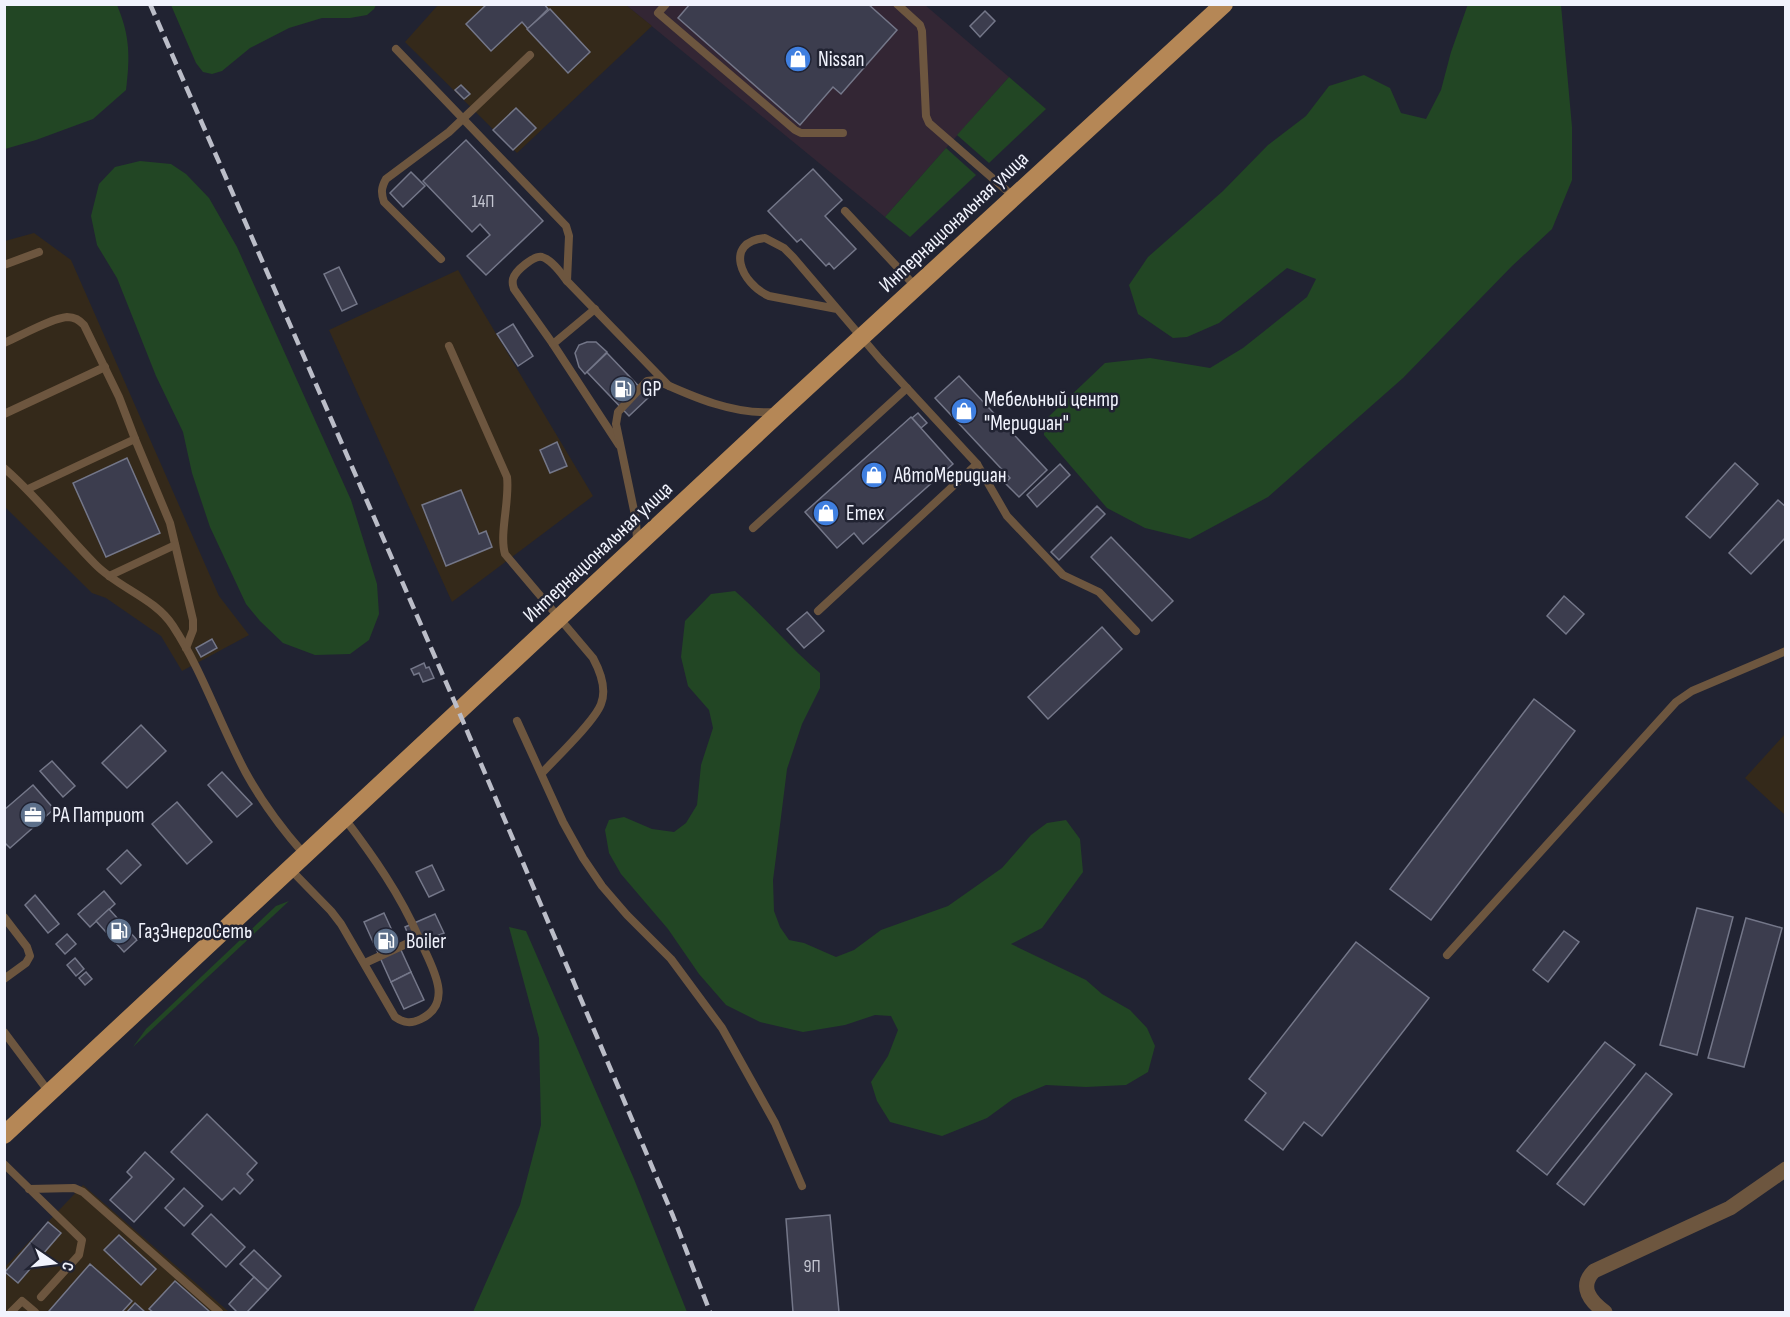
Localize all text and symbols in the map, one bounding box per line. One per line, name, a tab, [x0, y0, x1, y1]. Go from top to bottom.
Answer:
shop icon: Nissan	[783, 44, 813, 74]
place label: Nissan	[818, 47, 864, 72]
street label: Интернациональная улица	[874, 146, 1034, 298]
house number: 14П	[472, 191, 494, 212]
fuel station icon: GP	[608, 374, 638, 404]
place label: GP	[642, 377, 662, 402]
place label: Мебельный центр "Меридиан"	[984, 387, 1119, 436]
shop icon: Мебельный центр "Меридиан"	[949, 396, 979, 426]
shop icon: АвтоМеридиан	[859, 460, 889, 490]
place label: АвтоМеридиан	[893, 463, 1007, 488]
street label: Интернациональная улица	[518, 476, 678, 628]
shop icon: Emex	[811, 498, 841, 528]
place label: Emex	[846, 501, 884, 526]
office icon: РА Патриот	[18, 800, 48, 830]
place label: РА Патриот	[52, 803, 145, 828]
fuel station icon: ГазЭнергоСеть	[104, 916, 134, 946]
place label: ГазЭнергоСеть	[138, 919, 252, 944]
fuel station icon: Boiler	[371, 926, 401, 956]
place label: Boiler	[406, 929, 446, 954]
north arrow	[24, 1233, 84, 1293]
house number: 9П	[803, 1256, 821, 1277]
text: С	[57, 1260, 77, 1273]

